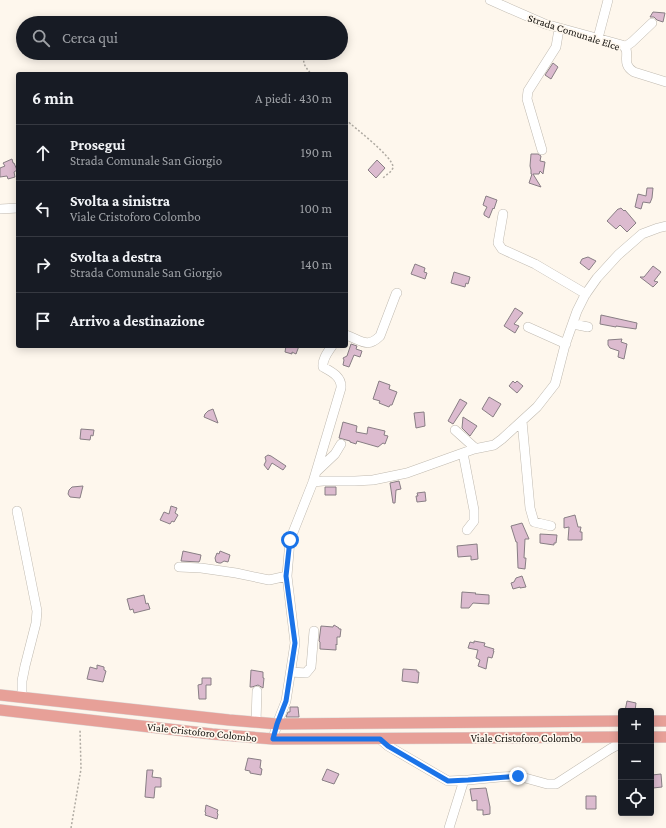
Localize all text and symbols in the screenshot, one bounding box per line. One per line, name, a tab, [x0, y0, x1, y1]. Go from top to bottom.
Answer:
street label: Strada Comunale Elce	[526, 11, 622, 53]
search box	[16, 16, 348, 60]
icon: search	[30, 27, 52, 49]
text: Cerca qui	[62, 30, 118, 46]
text: 6 min	[32, 89, 74, 108]
text: A piedi · 430 m	[255, 91, 332, 106]
text: Prosegui	[70, 137, 125, 153]
icon: ahead	[32, 142, 54, 164]
text: 190 m	[301, 145, 332, 160]
text: Strada Comunale San Giorgio	[70, 153, 222, 168]
text: Svolta a sinistra	[70, 193, 170, 209]
icon: left	[32, 198, 54, 220]
text: 100 m	[300, 201, 332, 216]
text: Viale Cristoforo Colombo	[70, 209, 201, 224]
text: Svolta a destra	[70, 249, 162, 265]
icon: right	[32, 254, 54, 276]
text: 140 m	[301, 257, 332, 272]
text: Strada Comunale San Giorgio	[70, 265, 222, 280]
icon: arrive	[32, 310, 54, 332]
text: Arrivo a destinazione	[70, 313, 205, 329]
route start	[281, 531, 299, 549]
map controls	[618, 708, 654, 816]
button: +	[618, 708, 654, 744]
street label: Viale Cristoforo Colombo	[146, 720, 258, 744]
street label: Viale Cristoforo Colombo	[471, 732, 582, 744]
button: −	[618, 744, 654, 780]
route end	[509, 767, 527, 785]
button: locate	[618, 780, 654, 816]

